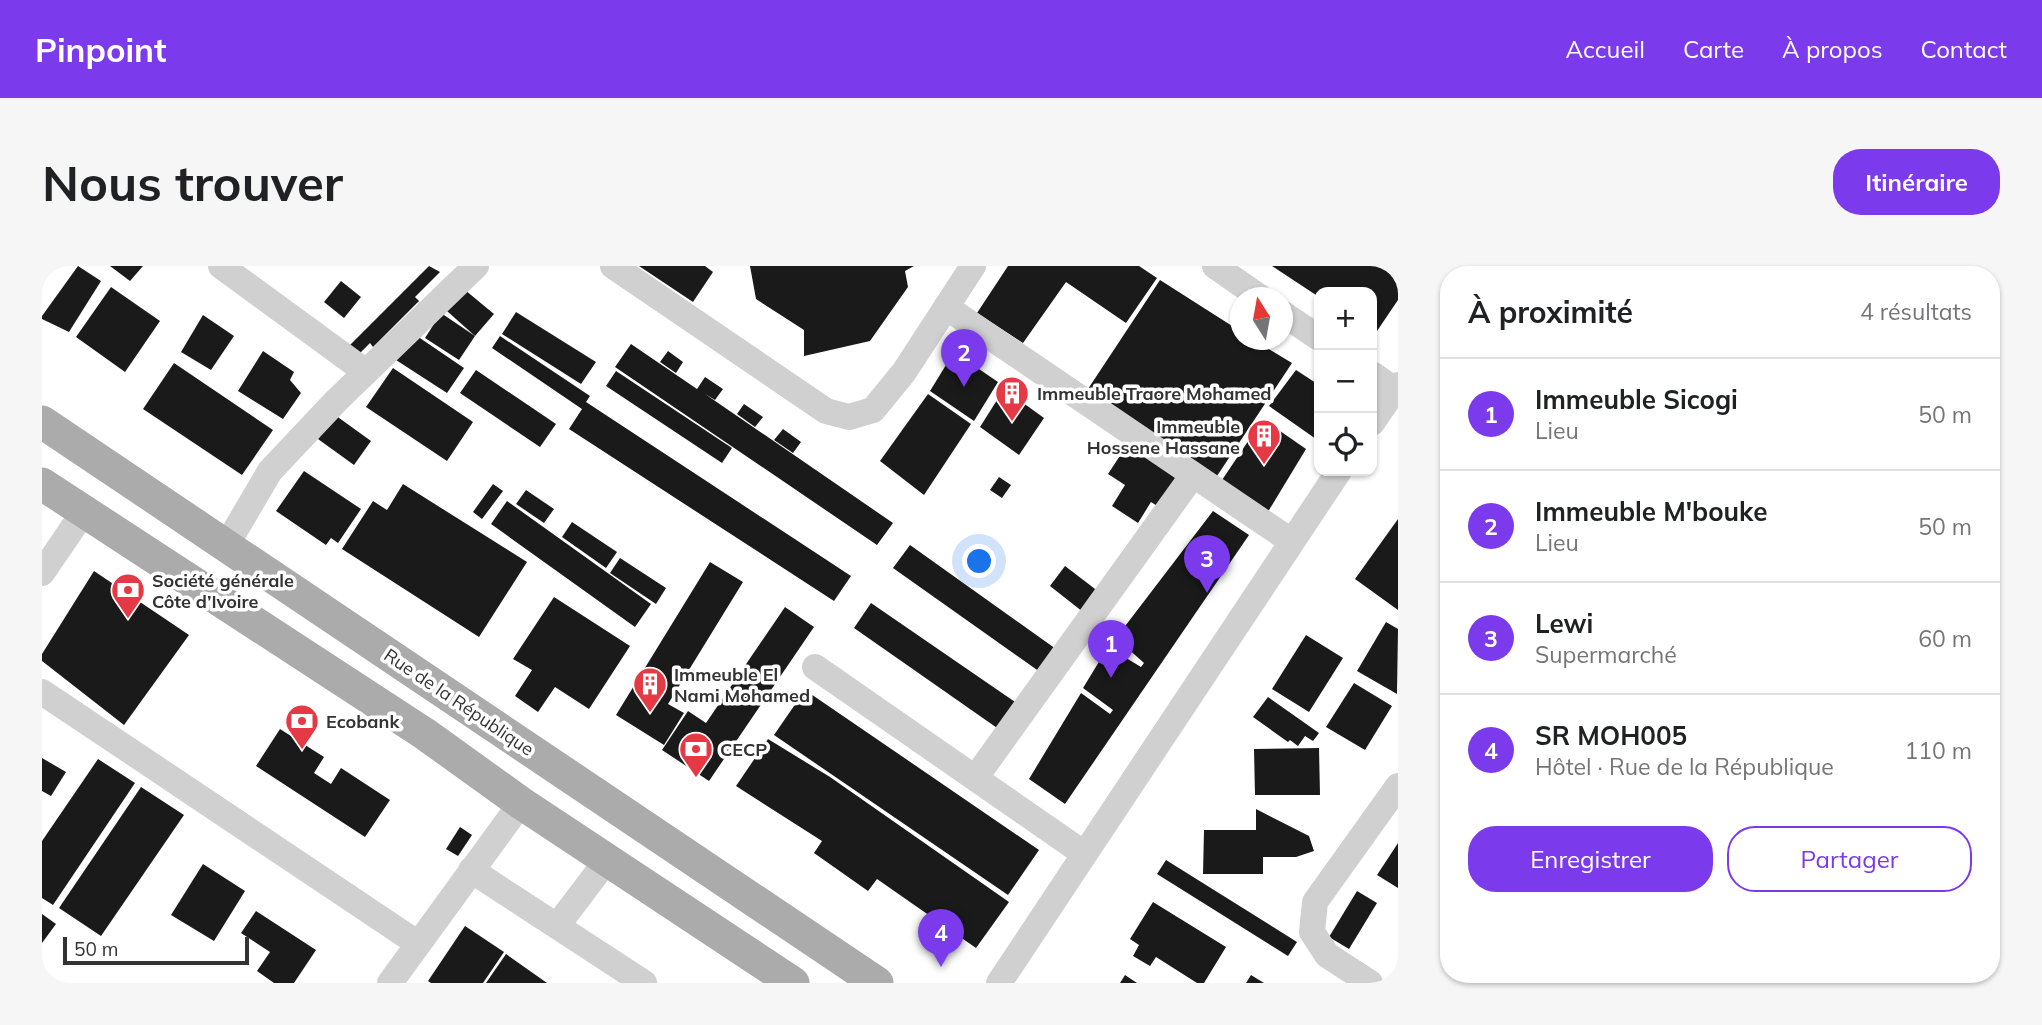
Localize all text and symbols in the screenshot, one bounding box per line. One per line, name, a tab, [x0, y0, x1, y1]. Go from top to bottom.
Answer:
text: Pinpoint	[35, 29, 167, 70]
text: Accueil	[1566, 34, 1645, 64]
text: Carte	[1683, 34, 1744, 64]
text: À propos	[1782, 34, 1883, 64]
text: Contact	[1921, 34, 2007, 64]
button: Itinéraire	[1833, 149, 2000, 215]
text: Nous trouver	[42, 152, 343, 213]
north arrow	[1230, 287, 1293, 350]
map controls	[1314, 287, 1377, 476]
button: +	[1314, 287, 1377, 350]
text: À proximité	[1468, 293, 1633, 331]
text: 4 résultats	[1860, 297, 1972, 326]
pin: 2	[941, 329, 987, 387]
button: −	[1314, 350, 1377, 413]
building icon: Immeuble Traore Mohamed	[993, 374, 1031, 423]
place label: Immeuble Traore Mohamed	[1037, 382, 1272, 405]
text: Immeuble Sicogi	[1535, 383, 1738, 416]
text: 1	[1484, 400, 1498, 429]
text: 50 m	[1918, 400, 1972, 429]
button: locate	[1314, 413, 1377, 476]
place label: Immeuble Hossene Hassane	[1087, 415, 1240, 459]
text: Lieu	[1535, 416, 1579, 445]
building icon: Immeuble Hossene Hassane	[1245, 417, 1283, 466]
text: Immeuble M'bouke	[1535, 495, 1767, 528]
text: 2	[1484, 512, 1498, 541]
text: 50 m	[1918, 512, 1972, 541]
text: Lieu	[1535, 528, 1579, 557]
pin: 3	[1184, 535, 1230, 593]
your location	[962, 544, 996, 578]
place label: Société générale Côte d’Ivoire	[152, 569, 294, 613]
bank icon: Société générale Côte d’Ivoire	[109, 571, 147, 620]
text: Lewi	[1535, 607, 1593, 640]
pin: 1	[1088, 620, 1134, 678]
text: 3	[1484, 624, 1498, 653]
text: 60 m	[1918, 624, 1972, 653]
text: Supermarché	[1535, 640, 1677, 669]
street label: Rue de la République	[380, 643, 538, 761]
place label: Immeuble El Nami Mohamed	[674, 663, 810, 707]
building icon: Immeuble El Nami Mohamed	[631, 665, 669, 714]
bank icon: Ecobank	[283, 702, 321, 751]
place label: Ecobank	[326, 710, 400, 733]
text: SR MOH005	[1535, 719, 1687, 752]
bank icon: CECP	[677, 730, 715, 779]
text: 4	[1484, 736, 1498, 765]
text: 110 m	[1904, 736, 1972, 765]
place label: CECP	[720, 738, 767, 761]
text: Hôtel · Rue de la République	[1535, 752, 1834, 781]
button: Enregistrer	[1468, 826, 1713, 892]
button: Partager	[1727, 826, 1972, 892]
pin: 4	[918, 909, 964, 967]
scale bar	[63, 934, 248, 966]
text: 50 m	[74, 937, 118, 961]

